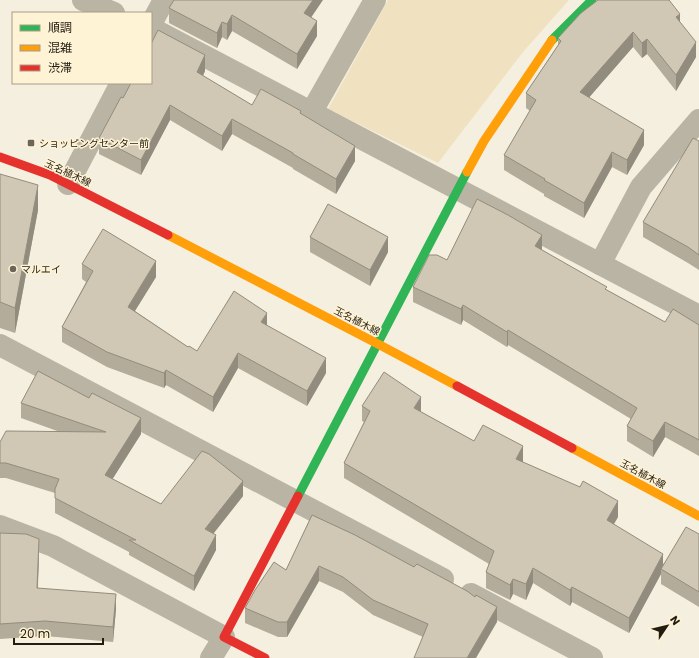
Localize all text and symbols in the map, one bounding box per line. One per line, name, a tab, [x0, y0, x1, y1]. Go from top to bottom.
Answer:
legend	[12, 12, 152, 84]
text: 順調	[48, 19, 72, 36]
text: 混雑	[48, 39, 72, 56]
text: 渋滞	[48, 59, 72, 76]
place label: ショッピングセンター前	[39, 136, 149, 151]
marker: ショッピングセンター前	[26, 138, 36, 148]
street label: 玉名植木線	[42, 156, 94, 190]
place label: マルエイ	[21, 262, 61, 277]
marker: マルエイ	[8, 264, 18, 274]
street label: 玉名植木線	[331, 303, 383, 339]
street label: 玉名植木線	[617, 456, 669, 492]
north arrow	[647, 606, 687, 646]
text: N	[666, 612, 684, 628]
scale bar	[14, 620, 103, 646]
text: 20 m	[20, 625, 50, 642]

